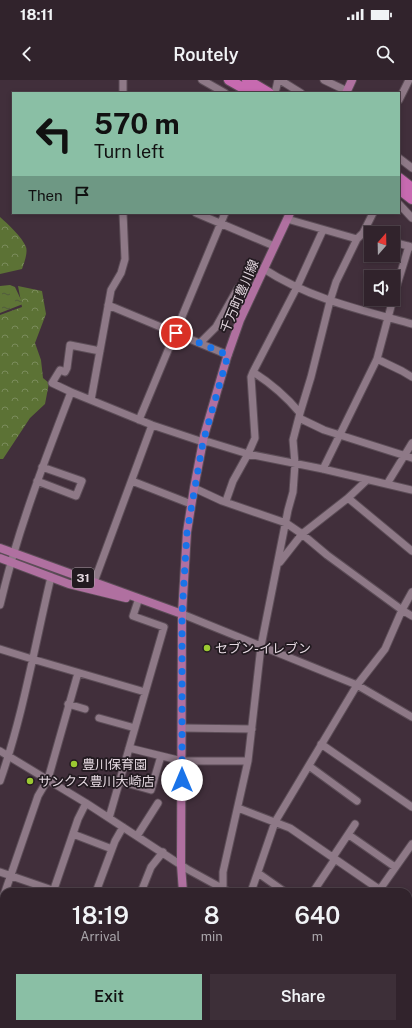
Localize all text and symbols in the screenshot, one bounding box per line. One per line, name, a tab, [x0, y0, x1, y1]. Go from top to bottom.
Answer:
text: 18:11	[20, 6, 53, 23]
icon: back	[16, 43, 38, 65]
icon: search	[374, 43, 396, 65]
text: Routely	[173, 44, 239, 65]
text: 570 m	[94, 107, 180, 140]
icon: left	[28, 108, 80, 160]
text: Turn left	[94, 141, 164, 162]
icon: arrive	[71, 184, 93, 206]
text: Then	[28, 187, 63, 204]
north arrow	[364, 226, 400, 262]
map controls	[364, 226, 400, 306]
street label: 千万町豊川線	[217, 257, 262, 335]
button: sound	[364, 270, 400, 306]
pin	[159, 316, 193, 350]
icon: arrive	[165, 322, 187, 344]
road number: 31	[72, 568, 94, 588]
place label: セブン-イレブン	[215, 641, 311, 656]
marker: セブン-イレブン	[202, 643, 212, 653]
place label: 豊川保育園	[82, 757, 147, 772]
marker: 豊川保育園	[69, 759, 79, 769]
position arrow	[161, 759, 203, 801]
place label: サンクス豊川大崎店	[38, 774, 155, 789]
marker: サンクス豊川大崎店	[25, 776, 35, 786]
text: 18:19	[72, 901, 129, 929]
text: 8	[204, 901, 220, 929]
text: 640	[294, 901, 340, 929]
text: Arrival	[80, 929, 120, 944]
text: min	[201, 929, 223, 944]
text: m	[312, 929, 323, 944]
button: Exit	[16, 974, 202, 1020]
button: Share	[210, 974, 396, 1020]

